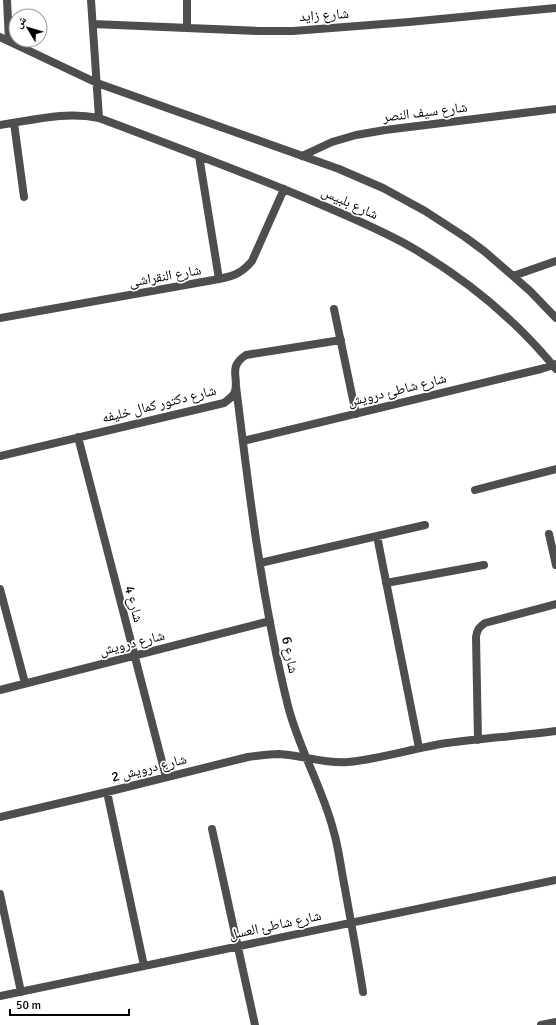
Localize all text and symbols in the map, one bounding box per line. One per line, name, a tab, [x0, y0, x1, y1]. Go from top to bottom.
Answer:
street label: شارع زايد	[299, 5, 350, 26]
north arrow	[8, 8, 48, 48]
text: ش	[12, 13, 30, 31]
street label: شارع سيف النصر	[381, 98, 469, 127]
street label: شارع بلبيس	[319, 183, 381, 224]
street label: شارع النقراشى	[127, 261, 203, 292]
street label: شارع شاطئ درويش	[346, 370, 448, 411]
street label: شارع دكتور كمال خليفه	[100, 382, 218, 427]
street label: شارع 4	[120, 584, 147, 624]
street label: شارع درويش	[98, 627, 167, 660]
street label: شارع 6	[277, 635, 302, 675]
street label: شارع درويش 2	[110, 750, 189, 787]
street label: شارع شاطئ العسل	[227, 907, 323, 944]
scale bar	[10, 991, 129, 1017]
text: 50 m	[16, 998, 41, 1013]

